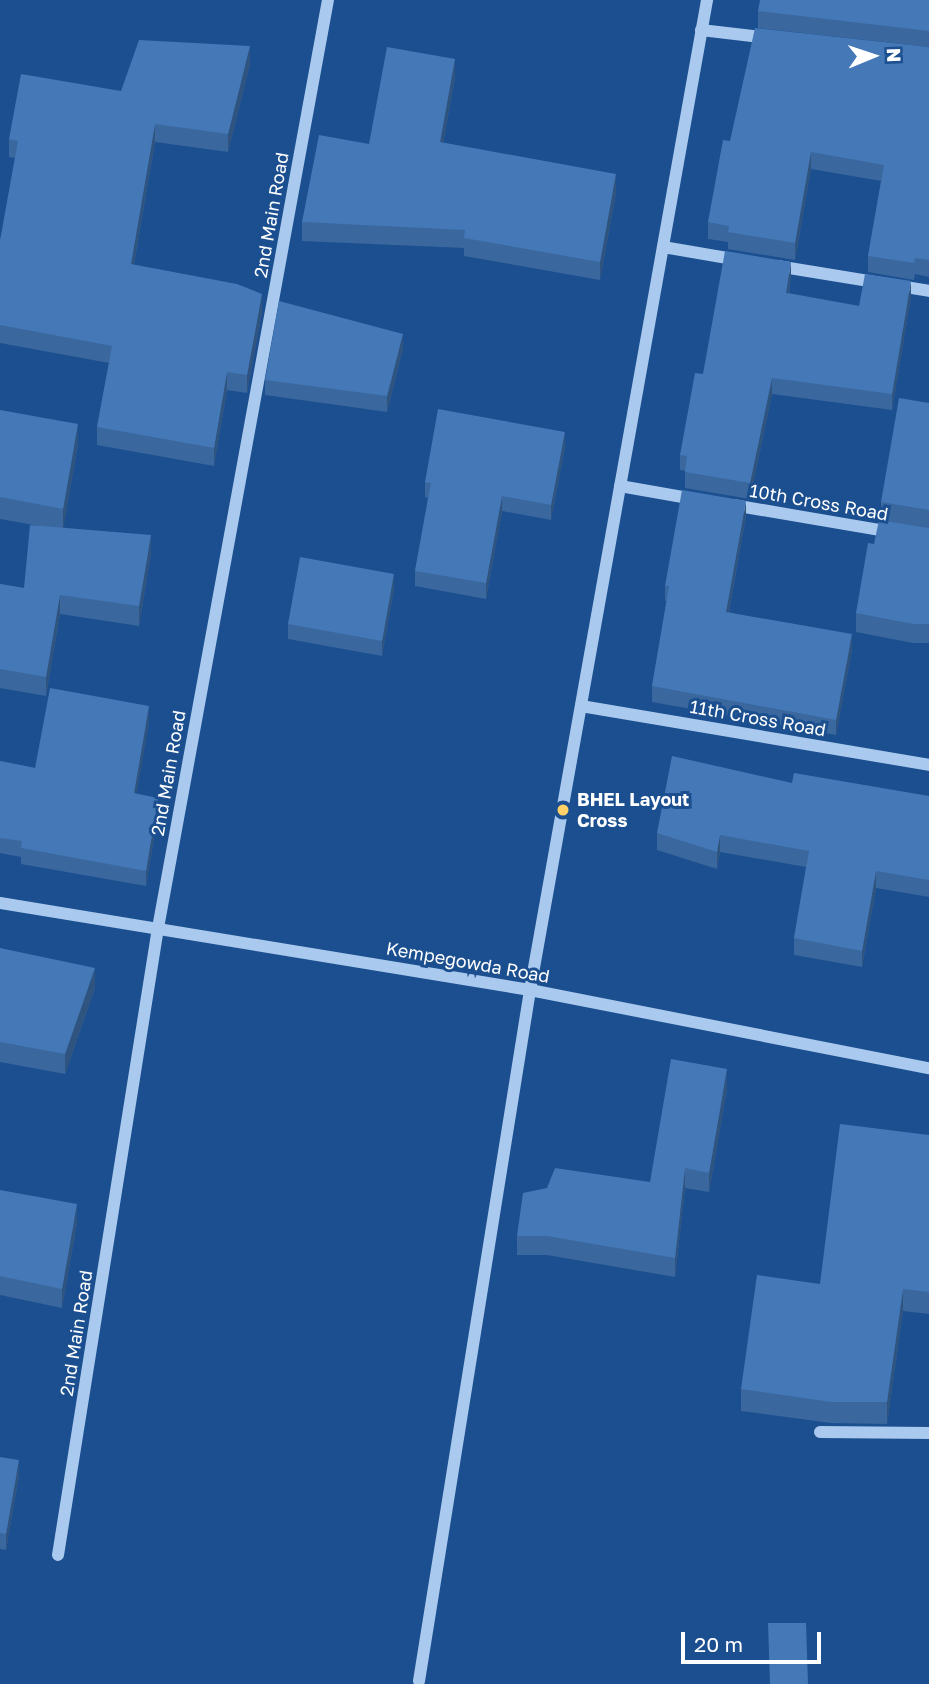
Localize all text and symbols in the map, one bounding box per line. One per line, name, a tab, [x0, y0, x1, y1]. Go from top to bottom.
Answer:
north arrow	[838, 21, 908, 91]
text: N	[883, 48, 906, 63]
street label: 2nd Main Road	[249, 150, 293, 280]
street label: 10th Cross Road	[748, 479, 890, 525]
street label: 11th Cross Road	[688, 695, 828, 741]
street label: 2nd Main Road	[146, 708, 190, 838]
place label: BHEL Layout Cross	[577, 789, 689, 832]
marker: BHEL Layout Cross	[555, 802, 571, 818]
street label: Kempegowda Road	[384, 937, 552, 987]
street label: 2nd Main Road	[55, 1268, 97, 1398]
scale bar	[684, 1618, 824, 1662]
text: 20 m	[694, 1631, 743, 1657]

